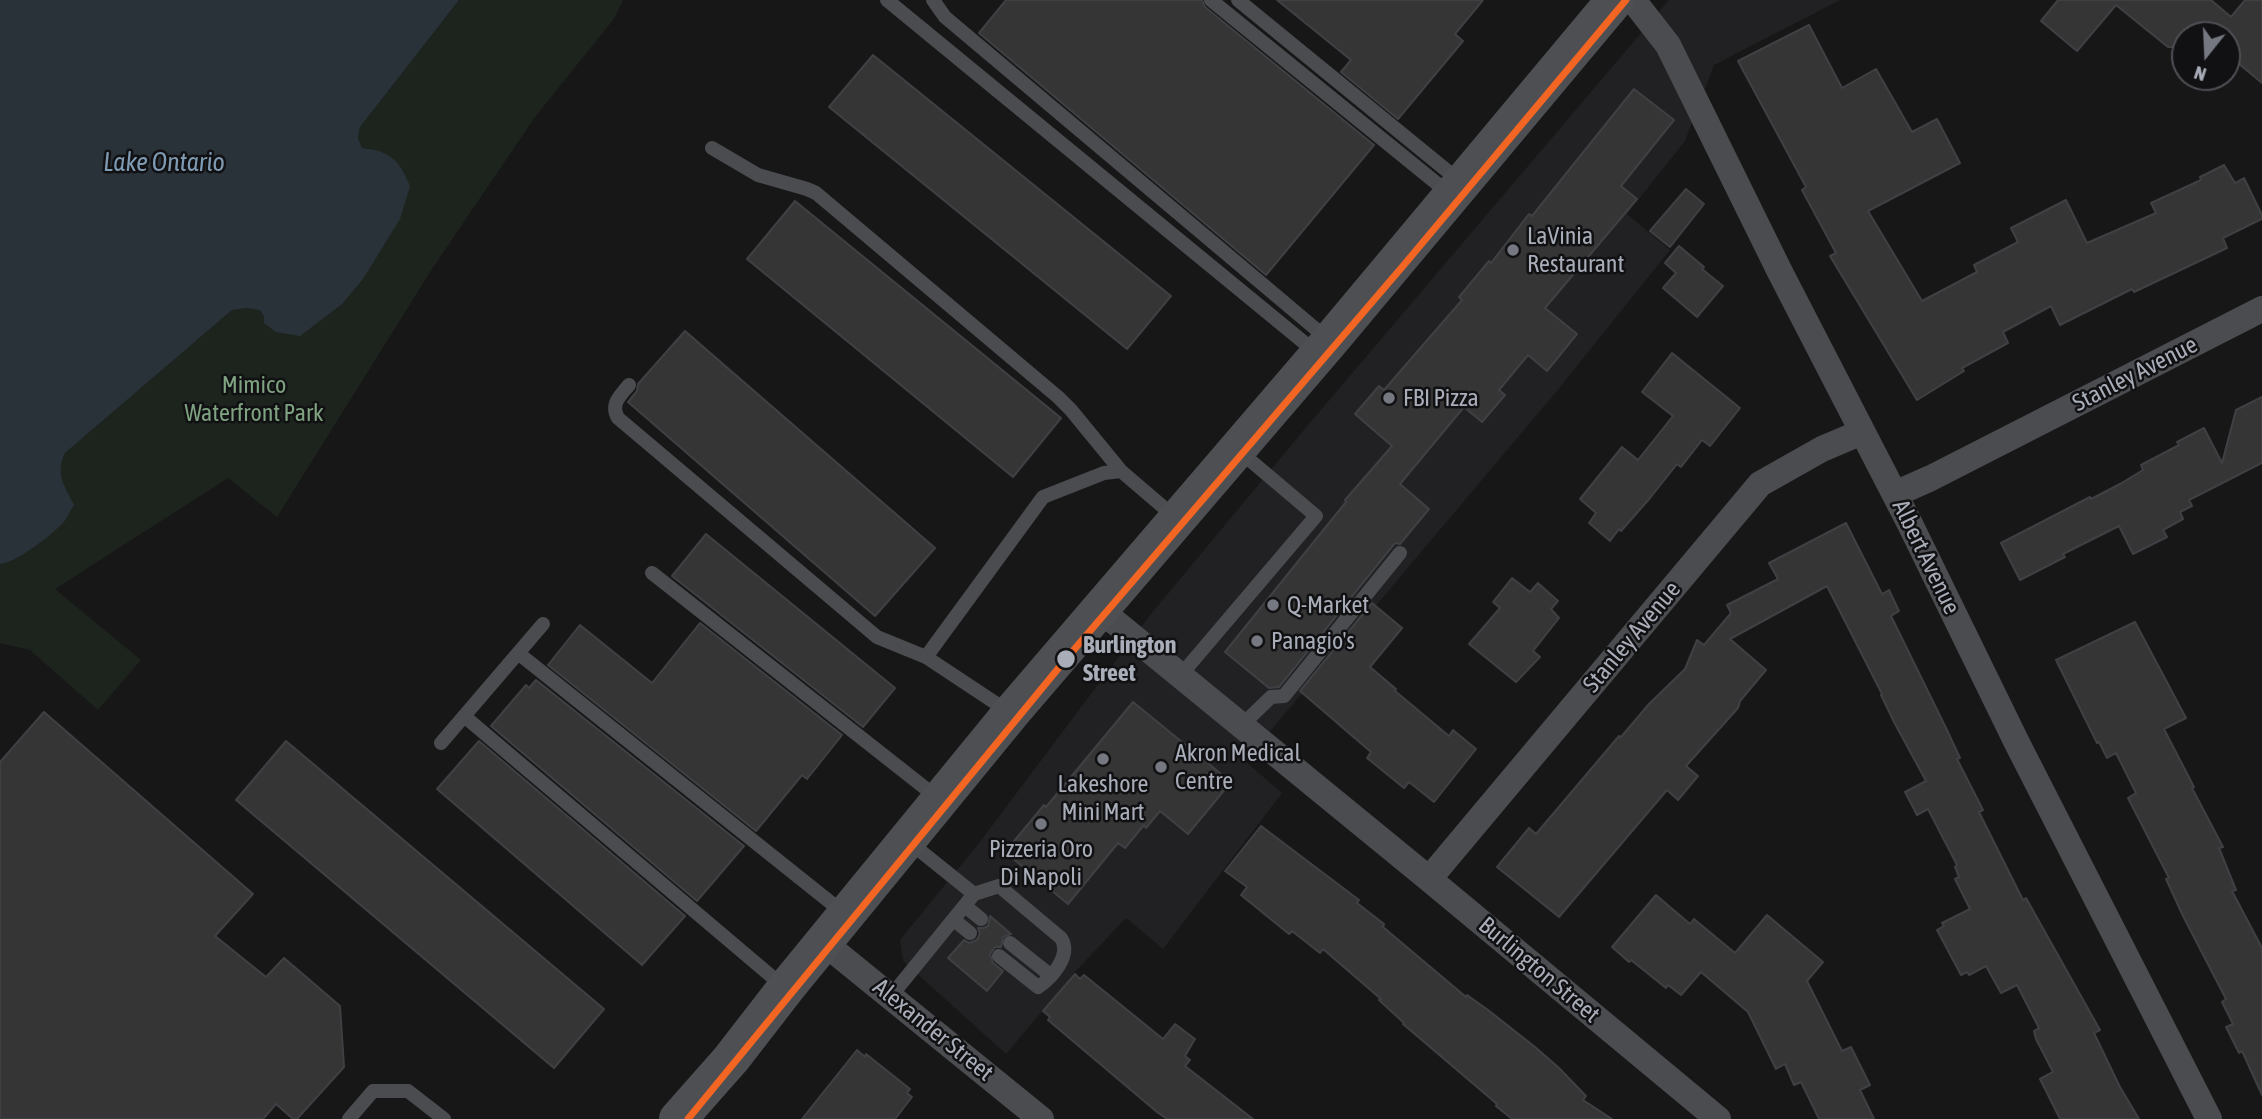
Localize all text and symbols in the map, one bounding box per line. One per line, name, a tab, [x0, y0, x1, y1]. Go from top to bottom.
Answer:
north arrow	[2171, 21, 2241, 91]
text: N	[2191, 62, 2209, 86]
water label: Lake Ontario	[103, 147, 225, 179]
place label: LaVinia Restaurant	[1527, 222, 1624, 278]
marker: LaVinia Restaurant	[1505, 242, 1521, 258]
street label: Stanley Avenue	[2068, 330, 2202, 418]
park label: Mimico Waterfront Park	[184, 371, 324, 427]
place label: FBI Pizza	[1403, 384, 1479, 412]
marker: FBI Pizza	[1381, 390, 1397, 406]
street label: Albert Avenue	[1886, 495, 1966, 619]
street label: Stanley Avenue	[1577, 576, 1687, 698]
place label: Q-Market	[1287, 591, 1369, 619]
marker: Q-Market	[1265, 597, 1281, 613]
place label: Panagio's	[1271, 627, 1355, 655]
place label: Burlington Street	[1083, 631, 1176, 687]
marker: Panagio's	[1249, 633, 1265, 649]
marker: Burlington Street	[1055, 648, 1077, 670]
place label: Akron Medical Centre	[1175, 739, 1301, 795]
marker: Lakeshore Mini Mart	[1095, 751, 1111, 767]
marker: Akron Medical Centre	[1153, 759, 1169, 775]
place label: Lakeshore Mini Mart	[1058, 770, 1148, 826]
marker: Pizzeria Oro Di Napoli	[1033, 816, 1049, 832]
place label: Pizzeria Oro Di Napoli	[989, 835, 1093, 891]
street label: Burlington Street	[1473, 911, 1605, 1029]
street label: Alexander Street	[867, 973, 999, 1087]

